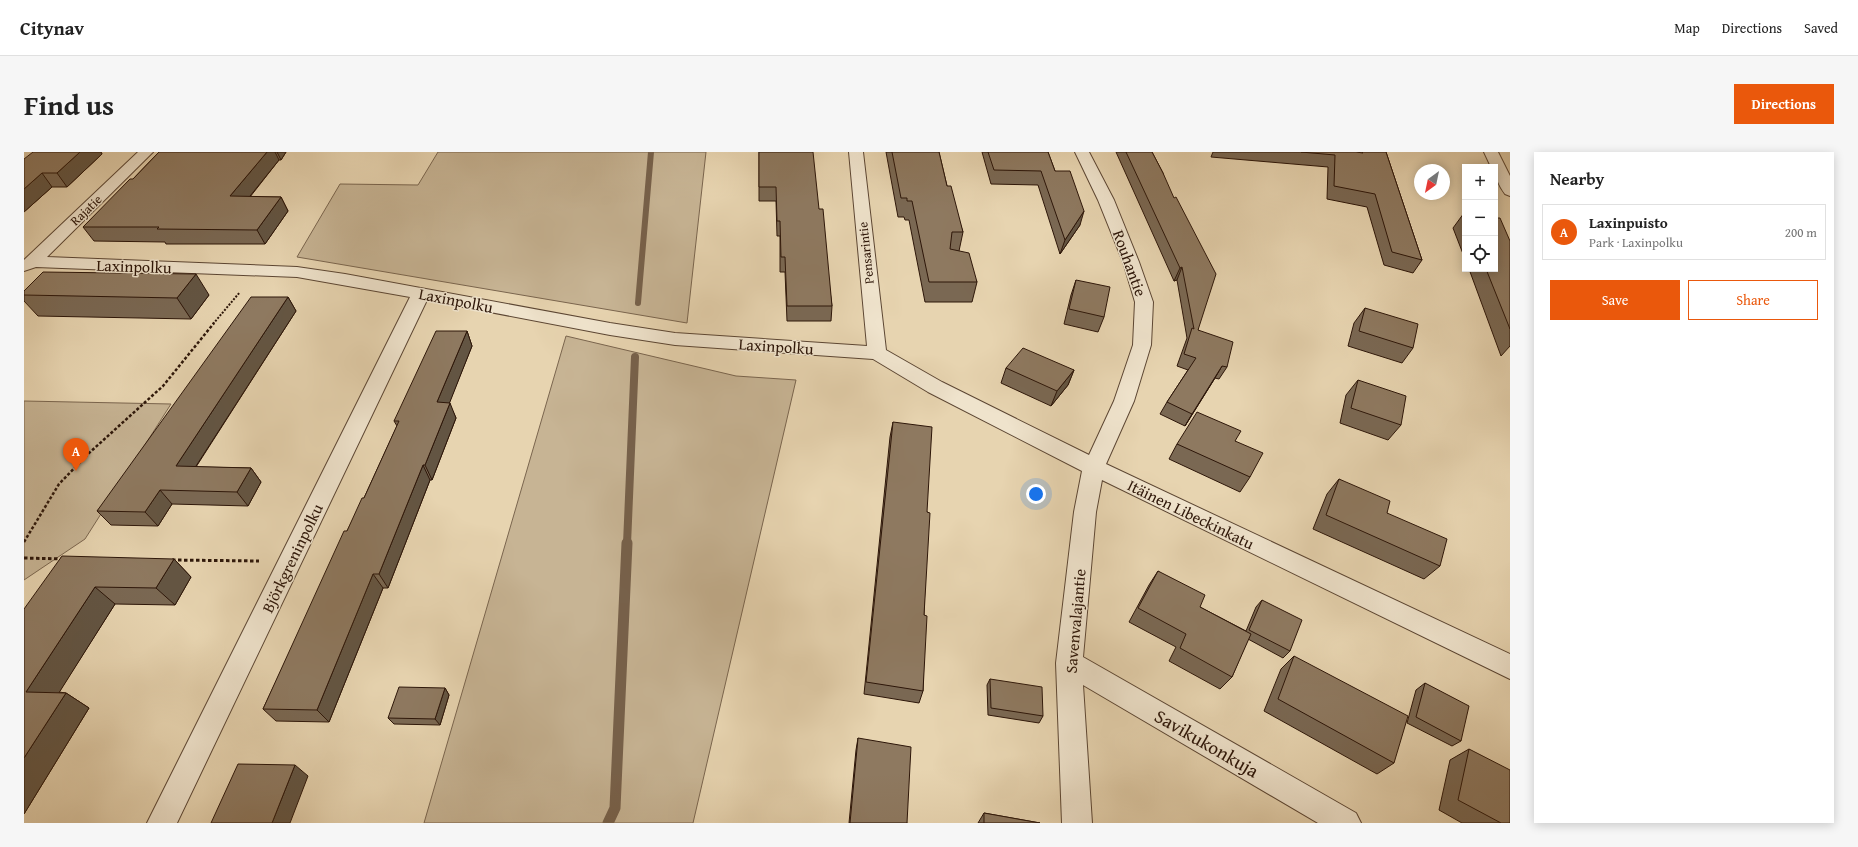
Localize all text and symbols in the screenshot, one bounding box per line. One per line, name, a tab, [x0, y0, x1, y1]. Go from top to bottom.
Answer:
text: Citynav	[20, 14, 84, 42]
text: Map	[1674, 18, 1700, 38]
text: Directions	[1722, 18, 1782, 38]
text: Saved	[1804, 18, 1838, 38]
text: Find us	[24, 84, 114, 125]
button: Directions	[1734, 84, 1834, 124]
north arrow	[1414, 164, 1450, 200]
map controls	[1462, 164, 1498, 272]
button: +	[1462, 164, 1498, 200]
text: Nearby	[1550, 166, 1604, 191]
street label: Rajatie	[66, 190, 106, 230]
button: −	[1462, 200, 1498, 236]
text: Laxinpuisto	[1589, 212, 1668, 233]
street label: Pensarintie	[853, 221, 879, 285]
text: A	[1560, 223, 1568, 242]
text: 200 m	[1785, 223, 1817, 242]
street label: Rouhantie	[1107, 226, 1153, 300]
text: Park · Laxinpolku	[1589, 233, 1683, 252]
button: locate	[1462, 236, 1498, 272]
street label: Laxinpolku	[96, 253, 172, 279]
button: Save	[1550, 280, 1680, 320]
button: Share	[1688, 280, 1818, 320]
street label: Laxinpolku	[417, 281, 495, 319]
street label: Laxinpolku	[738, 331, 815, 361]
pin: A	[63, 438, 89, 471]
street label: Itäinen Libeckinkatu	[1124, 473, 1259, 555]
your location	[1026, 484, 1046, 504]
street label: Björkgreninpolku	[255, 499, 329, 617]
street label: Savenvalajantie	[1058, 568, 1092, 674]
street label: Savikukonkuja	[1150, 702, 1264, 784]

